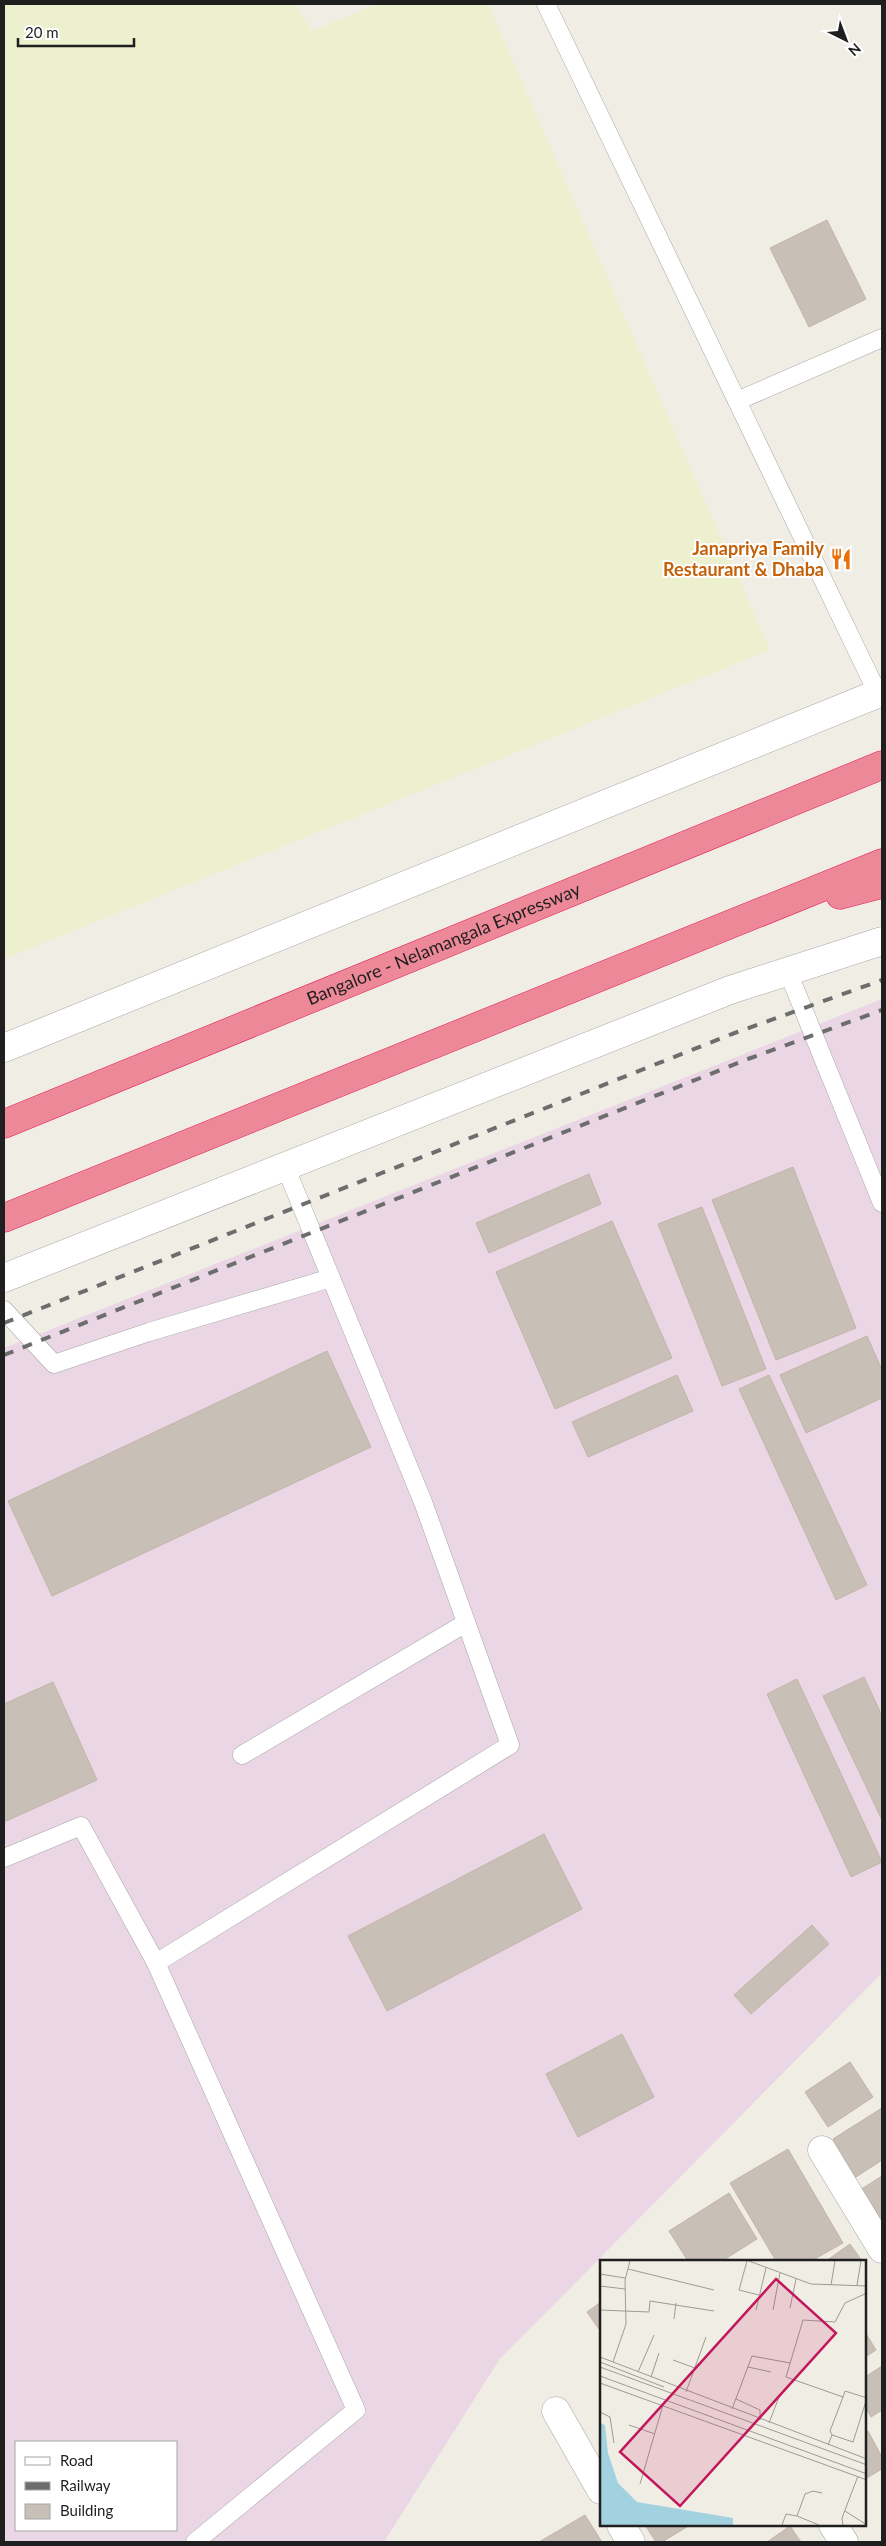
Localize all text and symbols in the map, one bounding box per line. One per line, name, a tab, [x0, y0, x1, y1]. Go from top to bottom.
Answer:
scale bar	[18, 15, 134, 47]
north arrow	[821, 15, 871, 65]
text: 20 m	[25, 23, 59, 41]
text: N	[845, 40, 865, 60]
place label: Janapriya Family Restaurant & Dhaba	[663, 537, 824, 580]
restaurant icon: Janapriya Family Restaurant & Dhaba	[828, 546, 854, 572]
street label: Bangalore - Nelamangala Expressway	[303, 877, 584, 1009]
inset map	[600, 2260, 866, 2526]
legend	[15, 2441, 178, 2531]
text: Road	[60, 2451, 93, 2469]
text: Railway	[60, 2476, 111, 2494]
text: Building	[60, 2501, 113, 2519]

